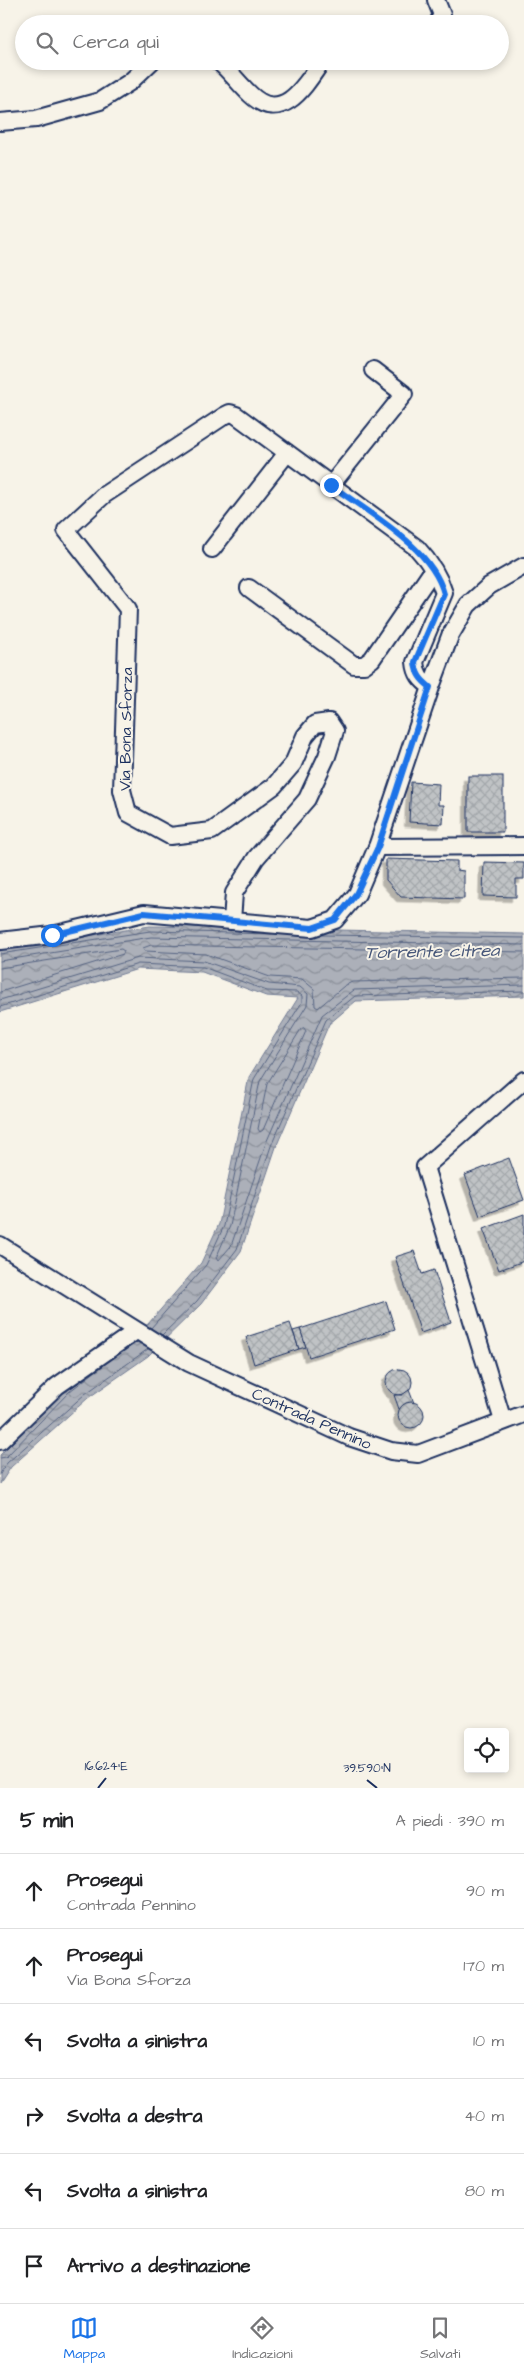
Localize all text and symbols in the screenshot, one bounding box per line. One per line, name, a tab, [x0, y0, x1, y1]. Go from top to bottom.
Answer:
search box	[15, 15, 509, 70]
icon: search	[33, 29, 61, 57]
text: Cerca qui	[73, 29, 159, 56]
route end	[320, 474, 343, 497]
street label: Via Bona Sforza	[114, 667, 138, 791]
route start	[41, 924, 64, 947]
water label: Torrente citrea	[365, 938, 500, 965]
street label: Contrada Pennino	[248, 1383, 375, 1455]
map controls	[464, 1728, 509, 1773]
button: locate	[464, 1728, 509, 1773]
text: 16.624°E	[84, 1758, 128, 1775]
text: 39.590°N	[343, 1760, 391, 1777]
text: 5 min	[20, 1806, 73, 1835]
text: A piedi · 390 m	[395, 1810, 504, 1832]
text: Prosegui	[67, 1867, 142, 1894]
icon: ahead	[20, 1877, 48, 1905]
text: 90 m	[466, 1880, 504, 1902]
text: Contrada Pennino	[67, 1894, 196, 1916]
text: Prosegui	[67, 1942, 142, 1969]
icon: ahead	[20, 1952, 48, 1980]
text: 170 m	[463, 1955, 504, 1977]
text: Via Bona Sforza	[67, 1969, 191, 1991]
icon: left	[20, 2027, 48, 2055]
text: Svolta a sinistra	[67, 2028, 207, 2055]
text: 10 m	[473, 2030, 504, 2052]
icon: right	[20, 2102, 48, 2130]
text: Svolta a destra	[67, 2103, 202, 2130]
text: 40 m	[464, 2105, 504, 2127]
icon: left	[20, 2177, 48, 2205]
text: Svolta a sinistra	[67, 2178, 207, 2205]
text: 80 m	[465, 2180, 504, 2202]
icon: arrive	[20, 2252, 48, 2280]
text: Arrivo a destinazione	[67, 2253, 250, 2280]
tab: Mappa	[64, 2314, 105, 2364]
tab: Indicazioni	[232, 2314, 293, 2364]
tab: Salvati	[420, 2314, 460, 2364]

